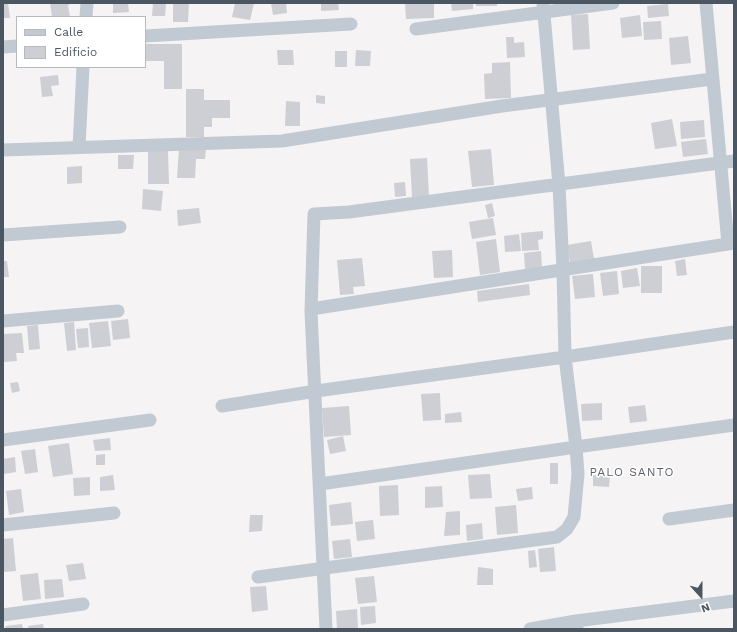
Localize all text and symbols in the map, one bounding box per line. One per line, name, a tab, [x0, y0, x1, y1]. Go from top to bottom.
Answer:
legend	[16, 16, 146, 68]
text: Calle	[54, 25, 83, 39]
text: Edificio	[54, 45, 97, 59]
district label: PALO SANTO	[590, 465, 674, 479]
north arrow	[681, 576, 721, 616]
text: N	[699, 600, 712, 615]

